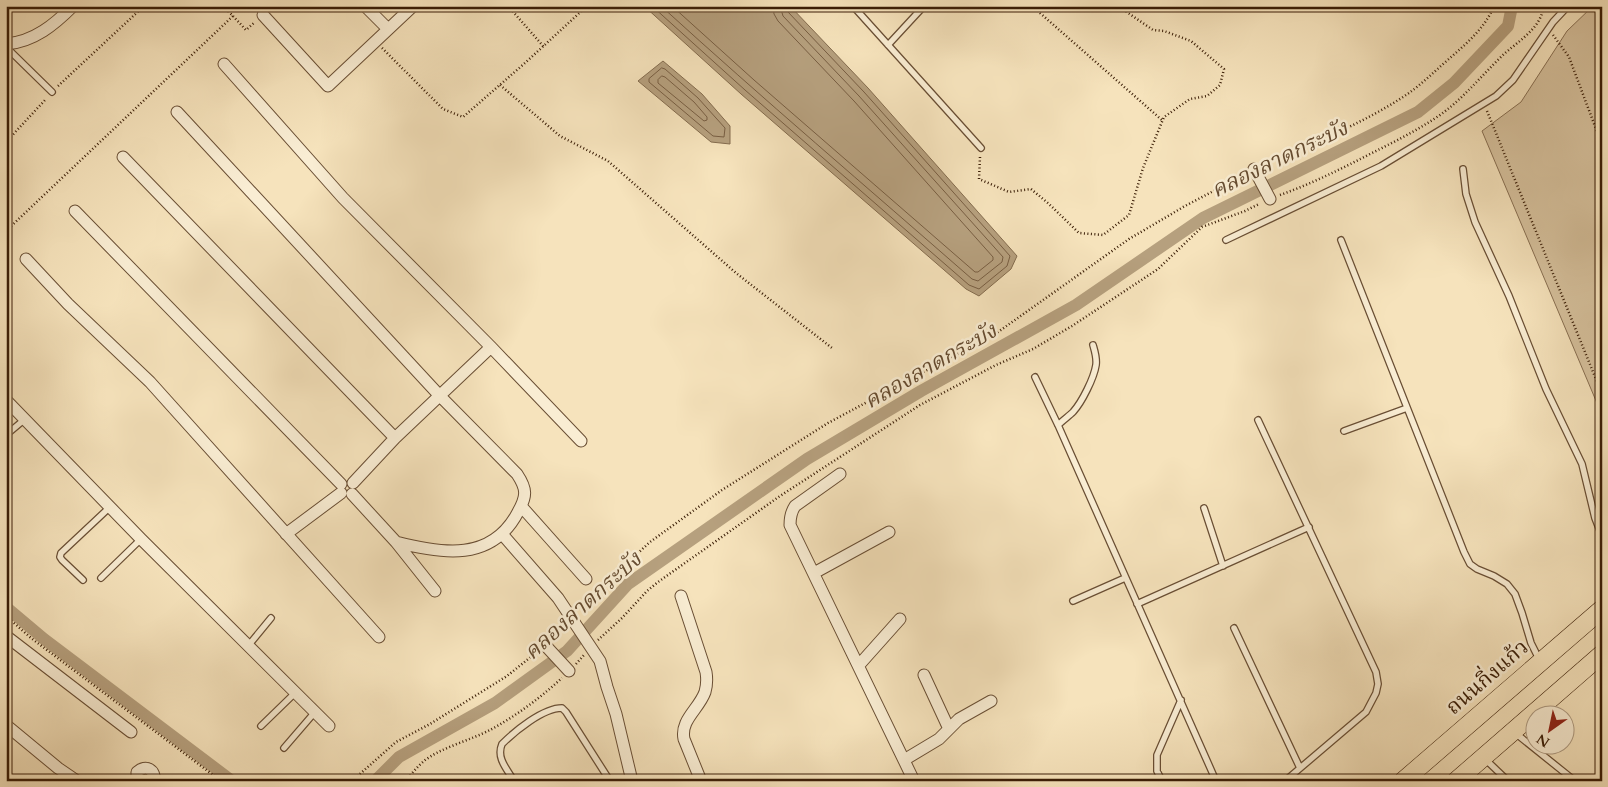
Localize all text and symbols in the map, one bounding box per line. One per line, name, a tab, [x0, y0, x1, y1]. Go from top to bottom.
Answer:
water label: คลองลาดกระบัง	[1206, 112, 1354, 205]
water label: คลองลาดกระบัง	[859, 315, 1003, 416]
water label: คลองลาดกระบัง	[517, 544, 649, 667]
street label: ถนนกิ่งแก้ว	[1439, 632, 1535, 722]
north arrow	[1526, 704, 1576, 754]
text: N	[1533, 729, 1553, 752]

